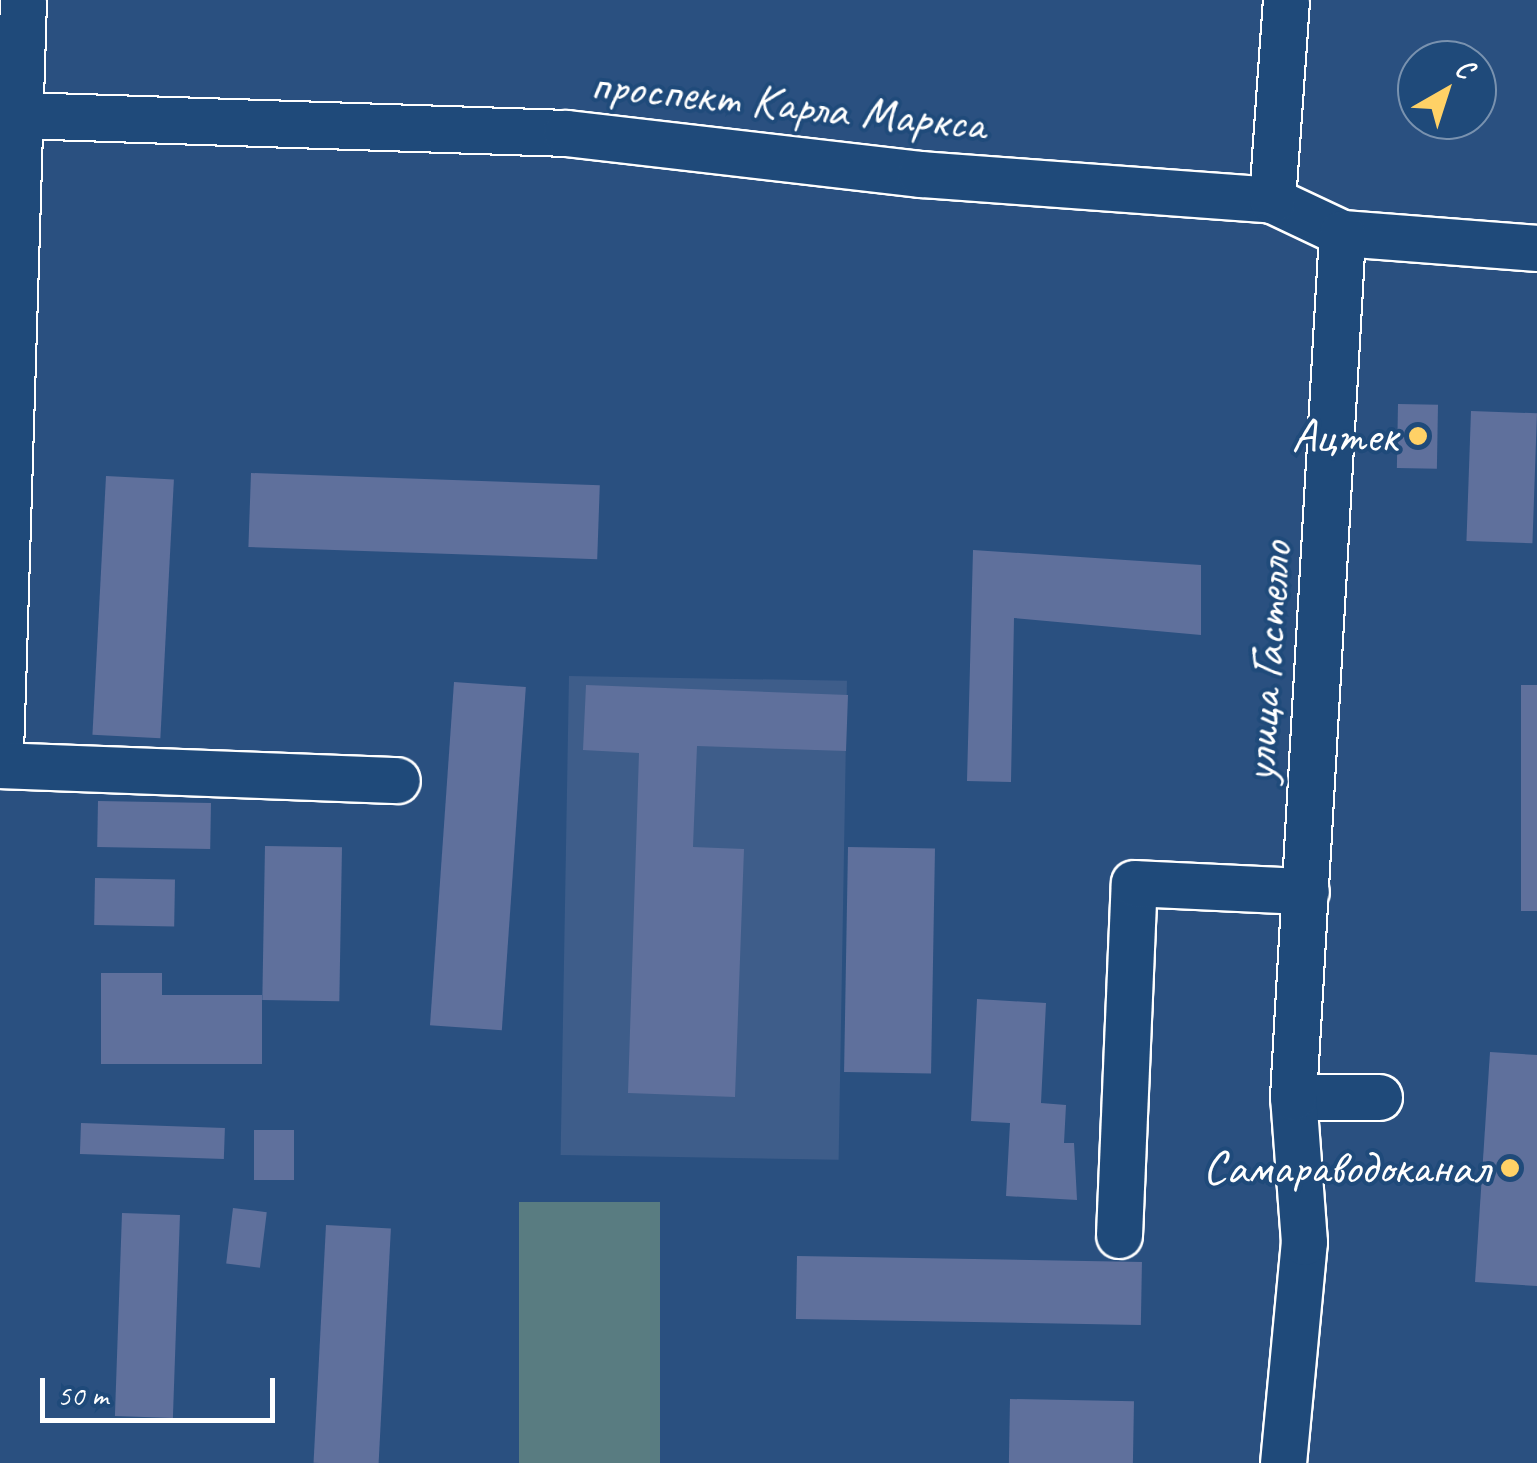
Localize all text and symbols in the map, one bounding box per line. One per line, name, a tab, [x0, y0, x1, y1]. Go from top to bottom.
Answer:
north arrow	[1397, 40, 1497, 140]
text: С	[1449, 50, 1481, 86]
street label: проспект Карла Маркса	[588, 55, 988, 153]
place label: Ацтек	[1291, 407, 1398, 465]
marker: Ацтек	[1407, 425, 1429, 447]
street label: улица Гастелло	[1230, 537, 1304, 787]
place label: Самараводоканал	[1203, 1139, 1490, 1197]
marker: Самараводоканал	[1499, 1157, 1521, 1179]
scale bar	[45, 1358, 280, 1420]
text: 50 m	[57, 1376, 108, 1414]

